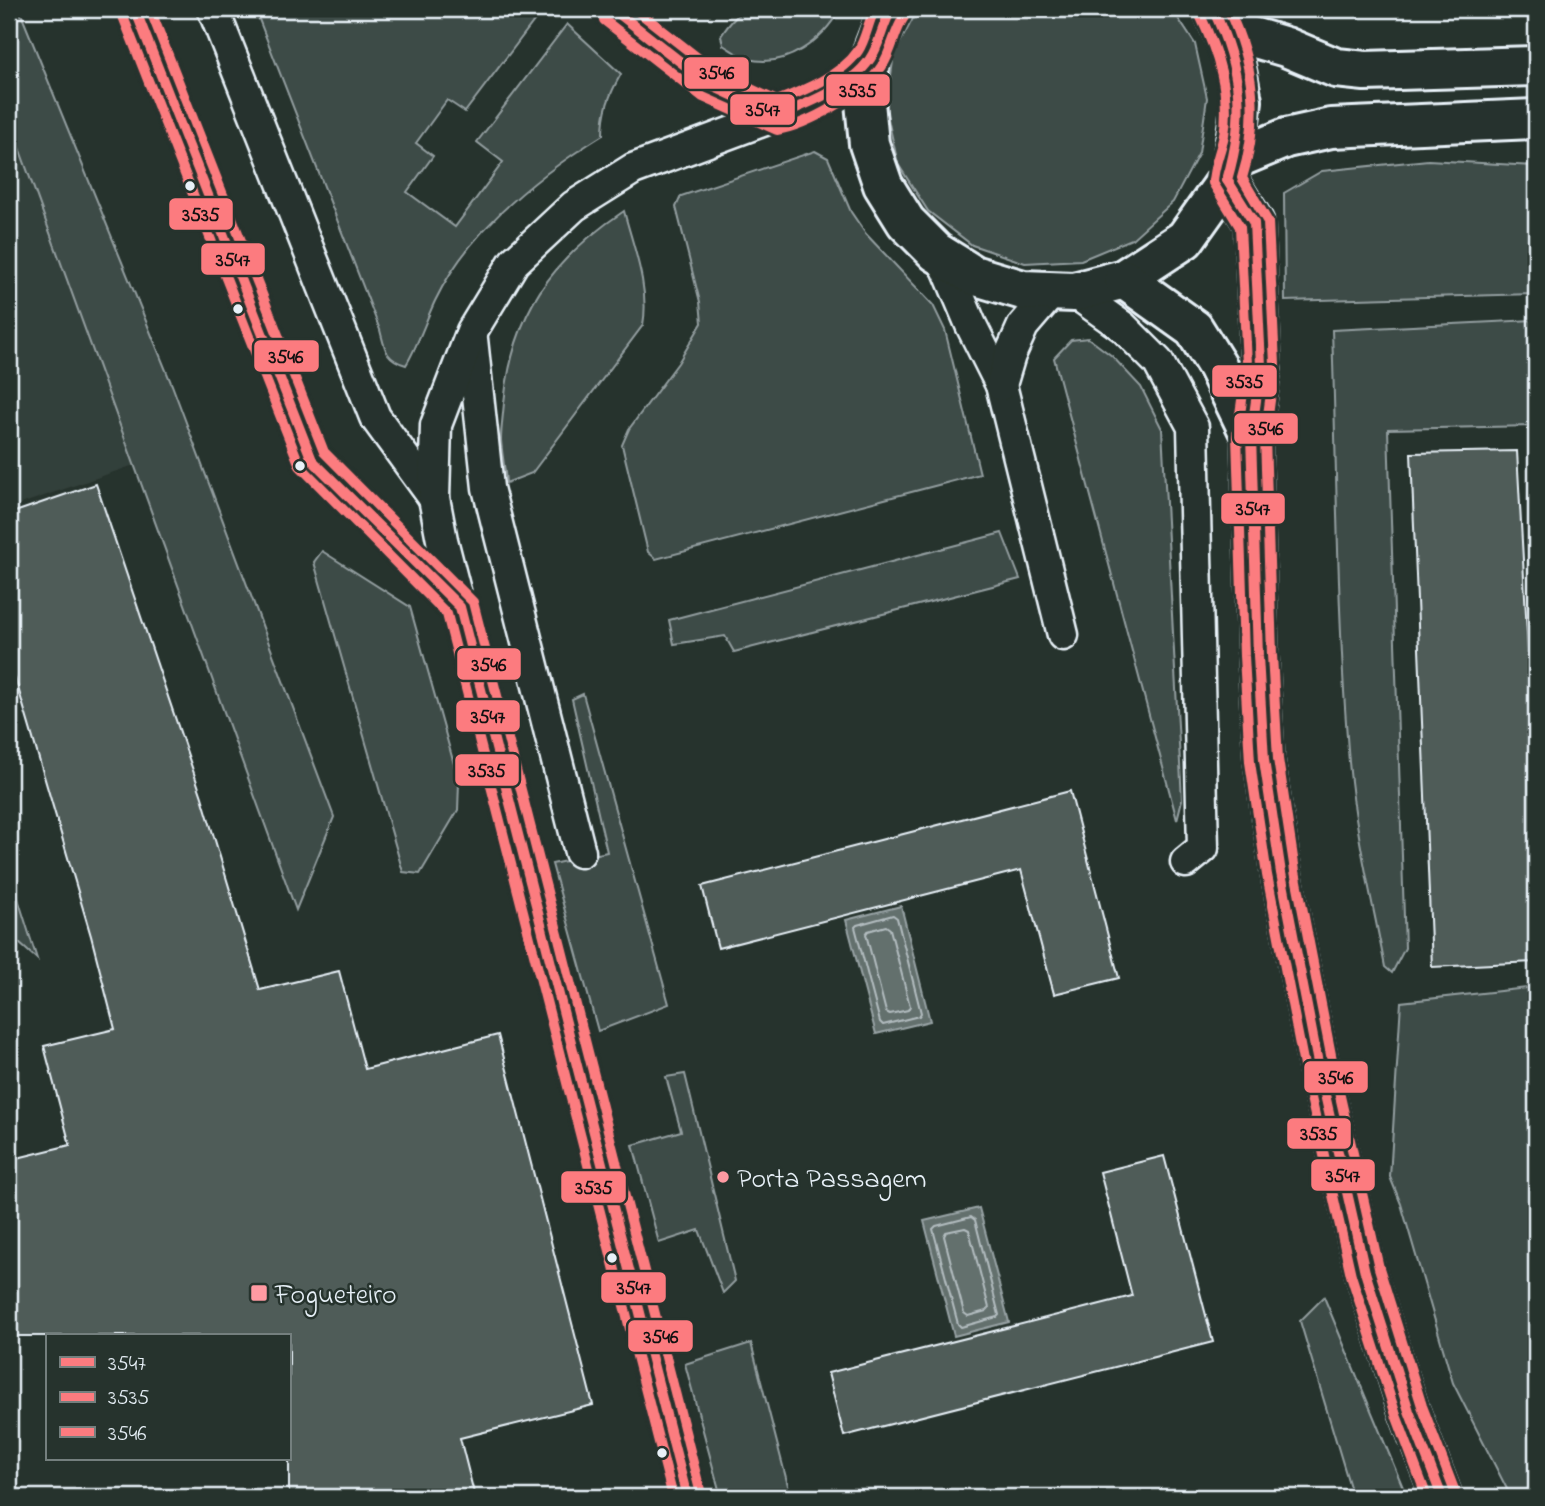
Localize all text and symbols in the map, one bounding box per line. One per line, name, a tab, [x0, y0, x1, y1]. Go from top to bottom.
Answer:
line badge: 3546	[683, 56, 750, 90]
text: 3546	[699, 61, 735, 88]
line badge: 3535	[825, 73, 891, 107]
text: 3535	[838, 79, 877, 106]
line badge: 3547	[729, 93, 796, 126]
text: 3547	[745, 98, 780, 125]
unlabelled marker	[183, 179, 197, 193]
line badge: 3535	[168, 197, 234, 231]
text: 3535	[181, 203, 220, 230]
line badge: 3547	[200, 242, 266, 276]
text: 3547	[215, 248, 250, 275]
unlabelled marker	[231, 302, 245, 316]
line badge: 3546	[253, 339, 320, 373]
text: 3546	[268, 345, 304, 372]
line badge: 3535	[1211, 364, 1278, 398]
text: 3535	[1225, 370, 1264, 397]
line badge: 3546	[1233, 412, 1299, 445]
text: 3546	[1248, 417, 1284, 444]
unlabelled marker	[293, 459, 307, 473]
line badge: 3547	[1220, 492, 1286, 525]
text: 3547	[1235, 497, 1270, 524]
line badge: 3546	[456, 647, 522, 681]
text: 3546	[471, 653, 507, 680]
line badge: 3547	[455, 699, 521, 733]
text: 3547	[470, 705, 505, 732]
line badge: 3535	[454, 753, 520, 787]
text: 3535	[467, 759, 506, 786]
line badge: 3546	[1303, 1060, 1369, 1094]
text: 3546	[1318, 1066, 1354, 1093]
line badge: 3535	[1286, 1117, 1352, 1150]
text: 3535	[1299, 1122, 1338, 1149]
line badge: 3547	[1310, 1158, 1376, 1192]
place label: Porta Passagem	[737, 1160, 926, 1201]
text: 3547	[1325, 1164, 1360, 1191]
marker: Porta Passagem	[715, 1169, 731, 1185]
line badge: 3535	[560, 1170, 627, 1204]
text: 3535	[574, 1176, 613, 1203]
unlabelled marker	[605, 1251, 619, 1265]
line badge: 3547	[600, 1271, 667, 1304]
place label: Fogueteiro	[274, 1276, 397, 1317]
text: 3547	[616, 1276, 651, 1303]
marker: Fogueteiro	[249, 1283, 269, 1303]
line badge: 3546	[627, 1319, 694, 1353]
text: 3546	[643, 1325, 679, 1352]
legend	[46, 1334, 290, 1460]
text: 3547	[108, 1350, 146, 1380]
text: 3535	[108, 1384, 149, 1414]
text: 3546	[108, 1420, 147, 1450]
unlabelled marker	[655, 1446, 669, 1460]

